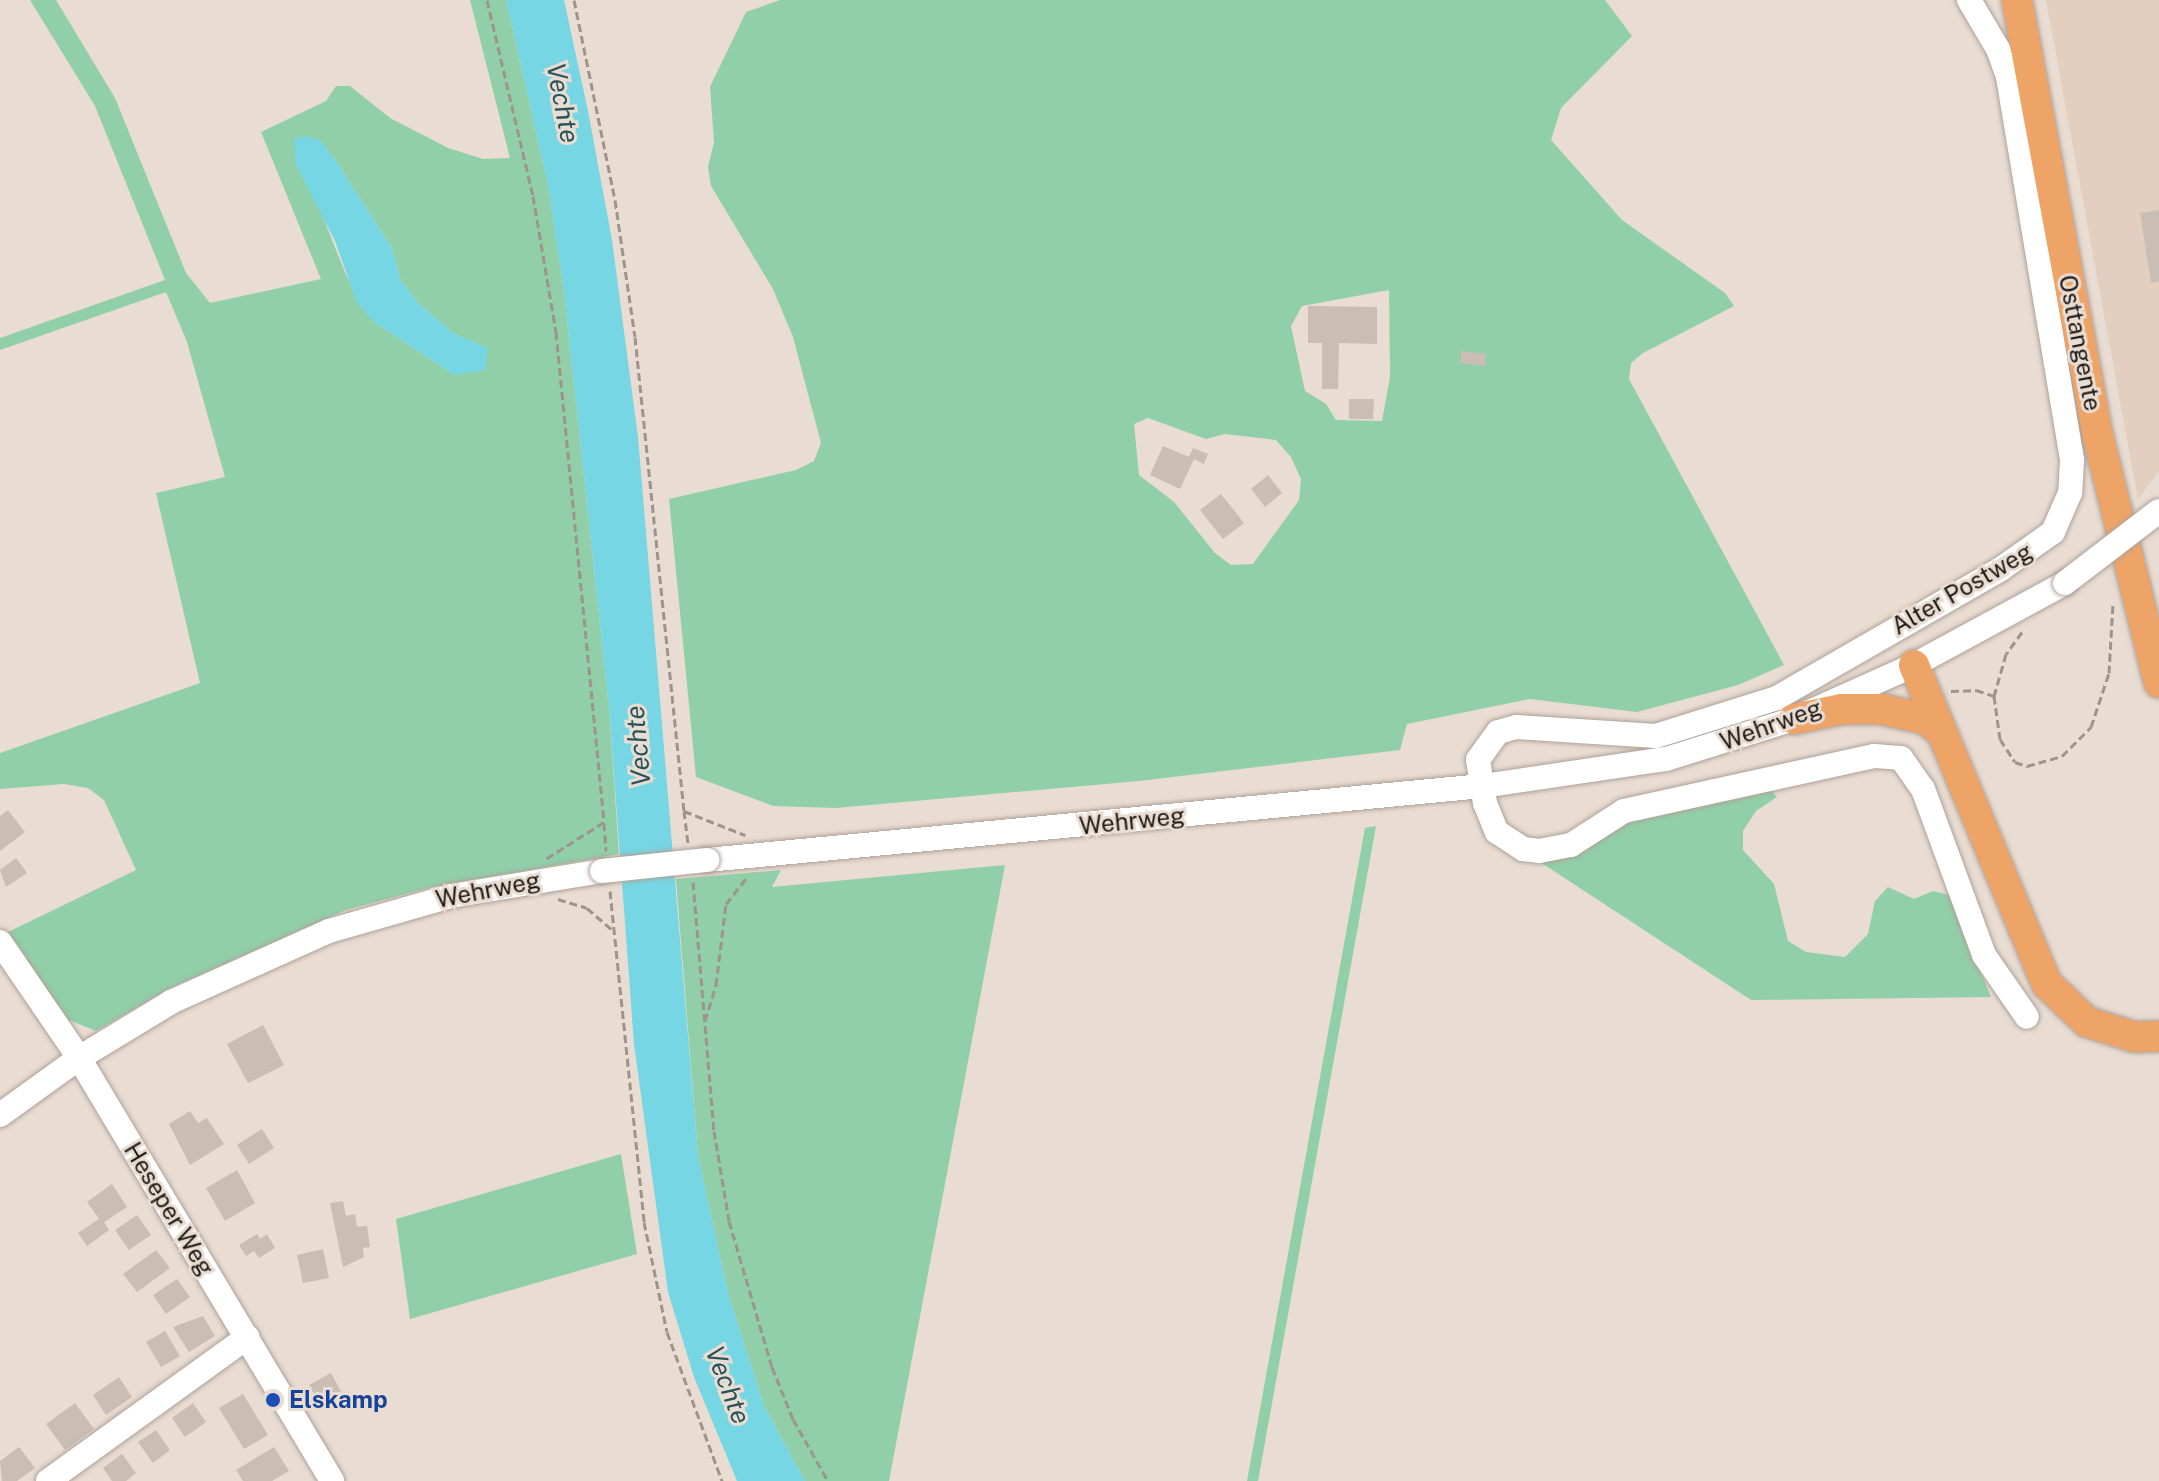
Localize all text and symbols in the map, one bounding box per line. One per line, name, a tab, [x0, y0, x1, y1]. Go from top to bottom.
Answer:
water label: Vechte	[540, 60, 586, 146]
street label: Osttangente	[2053, 273, 2107, 413]
street label: Alter Postweg	[1886, 537, 2038, 641]
street label: Wehrweg	[1716, 693, 1826, 757]
water label: Vechte	[619, 704, 657, 788]
street label: Wehrweg	[1078, 801, 1186, 841]
street label: Wehrweg	[433, 866, 543, 914]
street label: Heseper Weg	[118, 1137, 220, 1281]
water label: Vechte	[699, 1342, 757, 1428]
place label: Elskamp	[289, 1386, 388, 1414]
marker: Elskamp	[264, 1391, 282, 1409]

